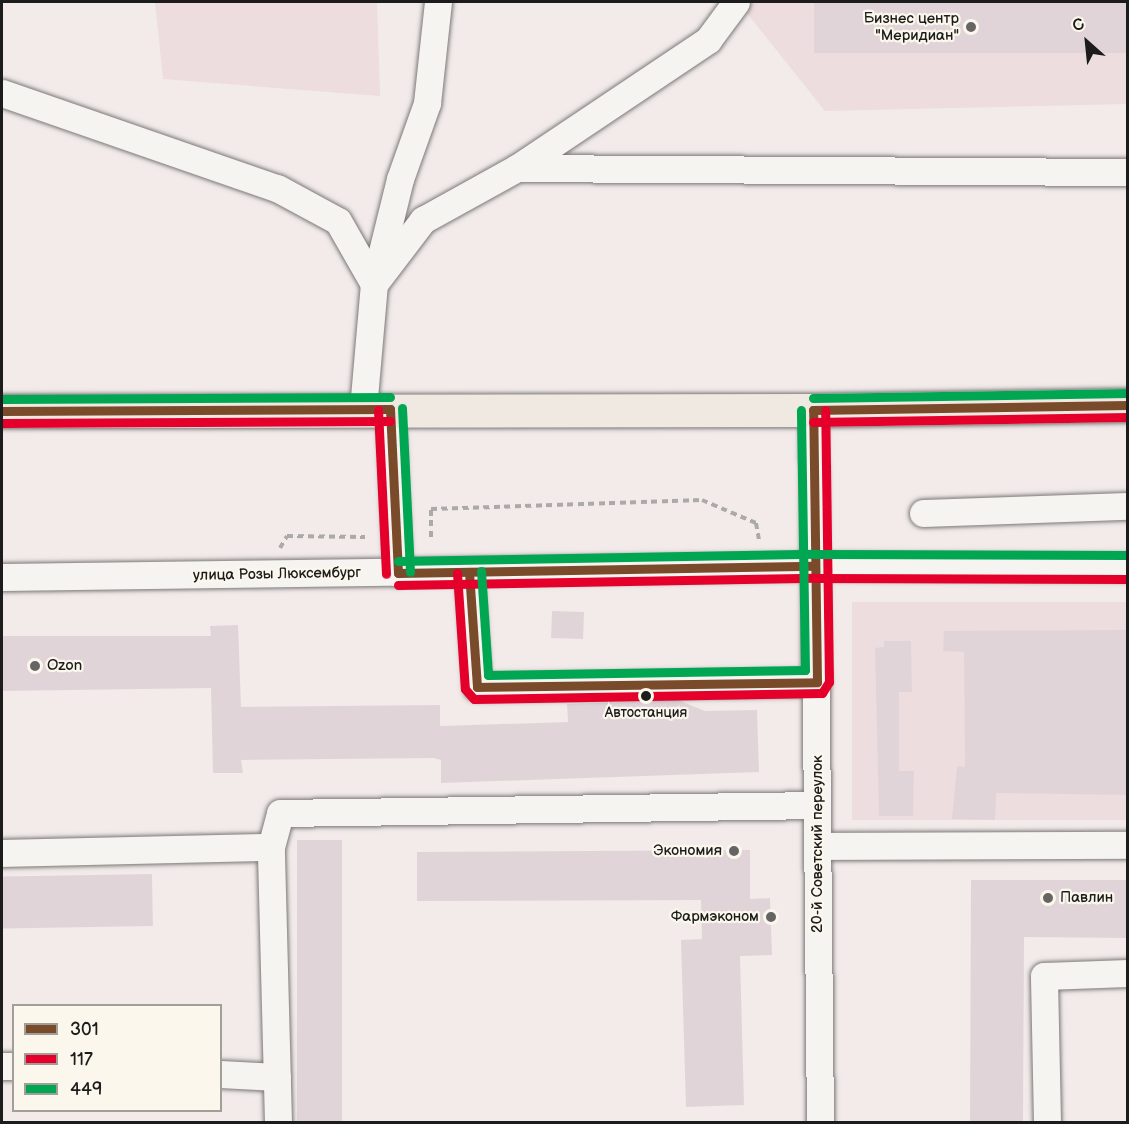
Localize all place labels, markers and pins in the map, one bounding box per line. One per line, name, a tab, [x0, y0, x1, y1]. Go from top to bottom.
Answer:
place label: Бизнес центр "Меридиан"	[864, 9, 959, 44]
marker: Бизнес центр "Меридиан"	[964, 20, 978, 34]
place label: Ozon	[47, 657, 82, 675]
marker: Ozon	[28, 659, 42, 673]
marker: Автостанция	[640, 690, 652, 702]
place label: Автостанция	[605, 705, 687, 721]
place label: Экономия	[653, 842, 722, 860]
marker: Экономия	[727, 844, 741, 858]
place label: Павлин	[1060, 889, 1113, 907]
marker: Павлин	[1041, 891, 1055, 905]
place label: Фармэконом	[671, 908, 759, 926]
marker: Фармэконом	[764, 910, 778, 924]

